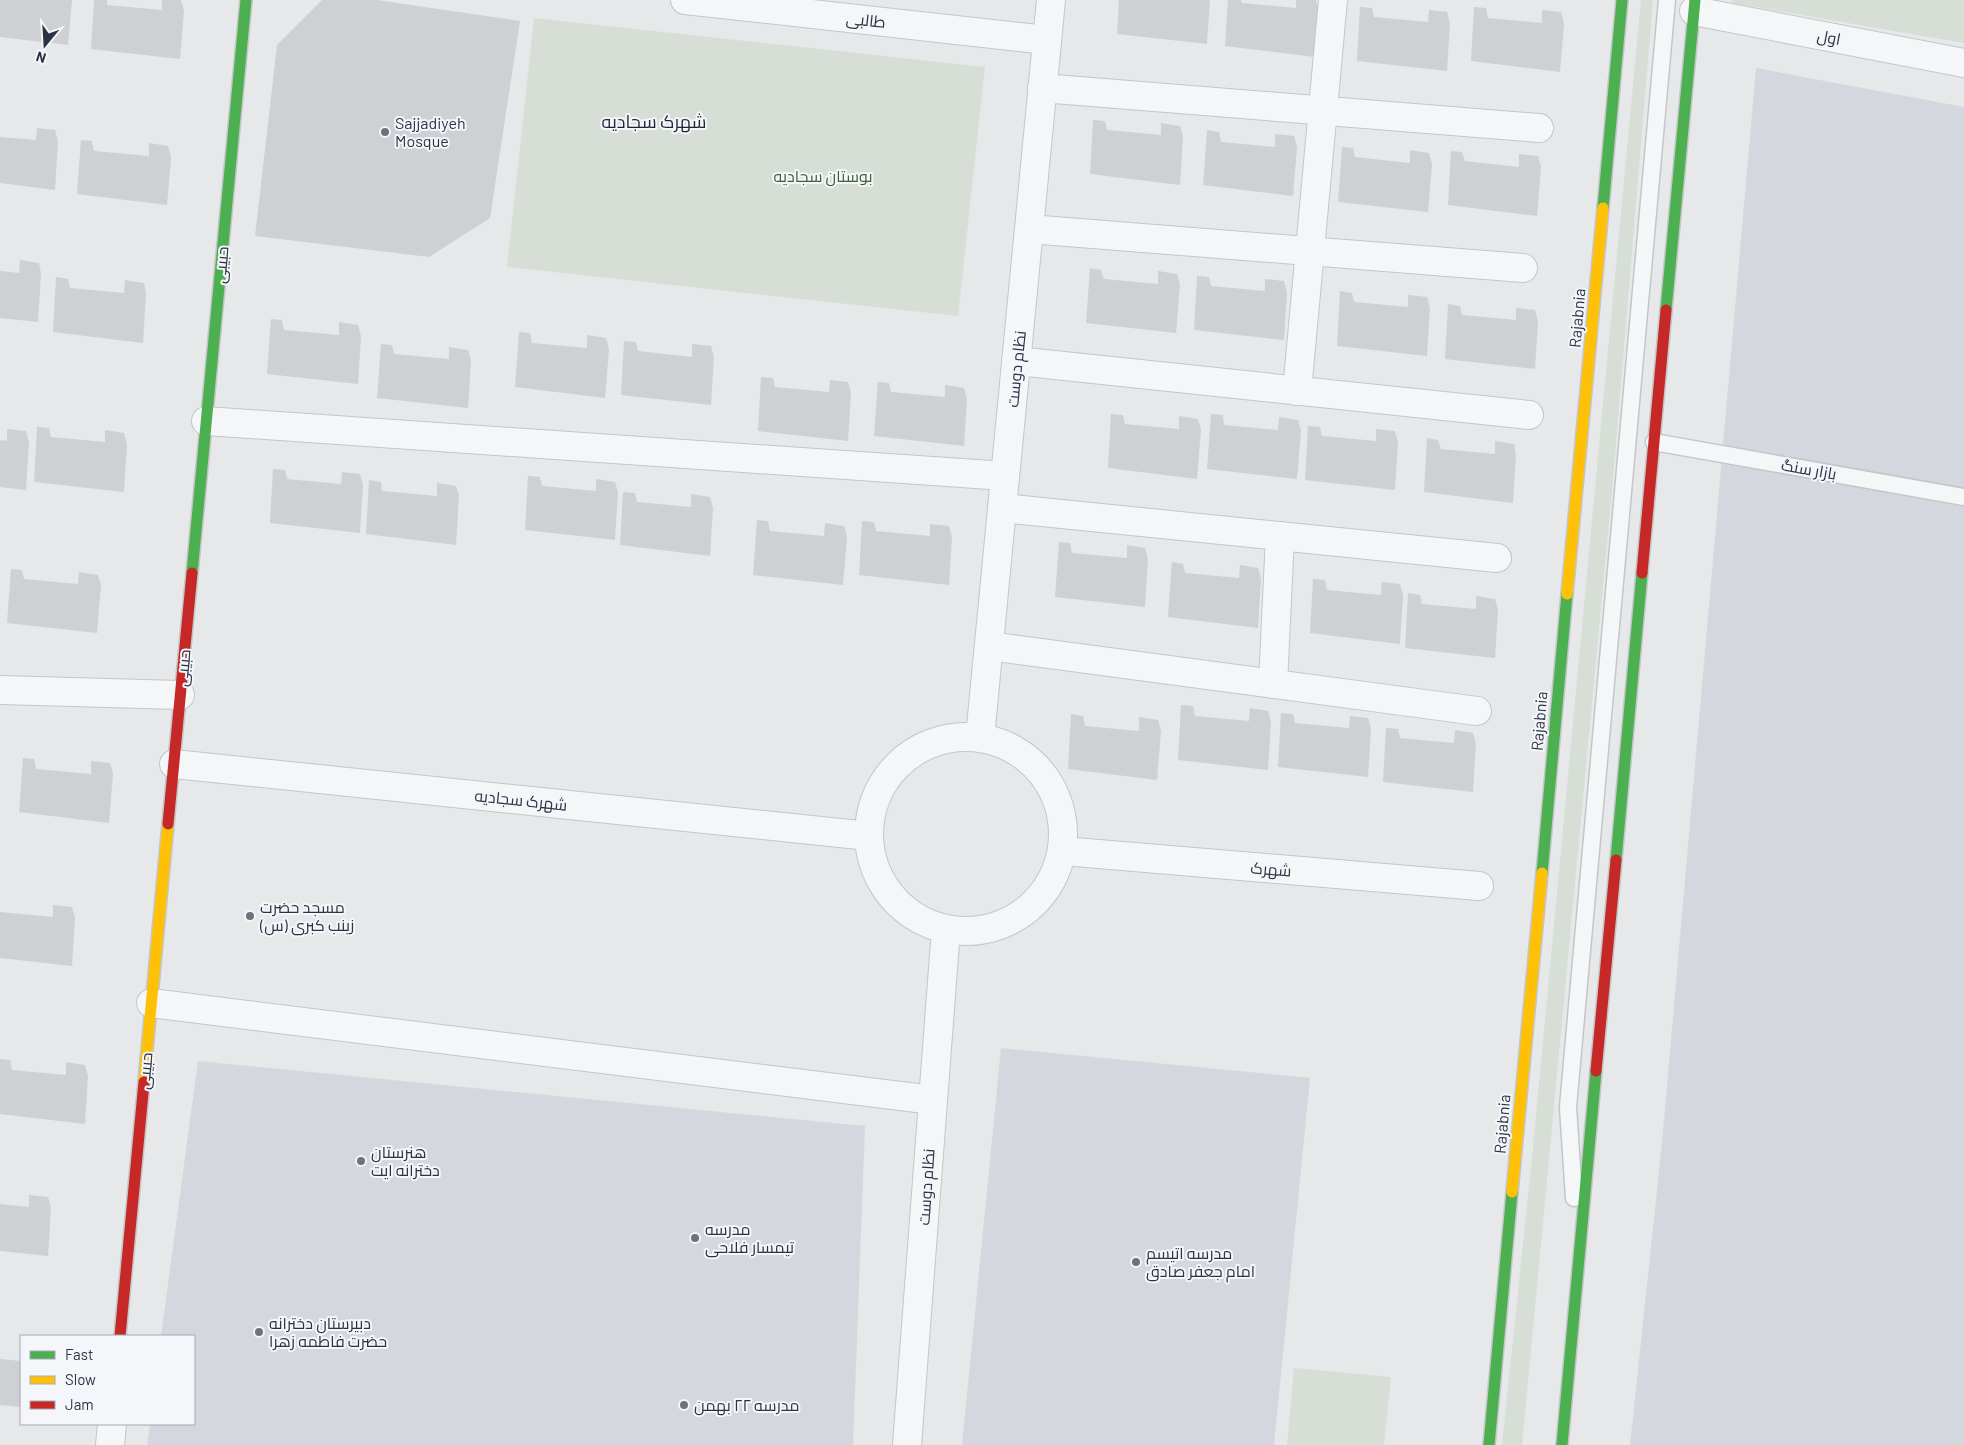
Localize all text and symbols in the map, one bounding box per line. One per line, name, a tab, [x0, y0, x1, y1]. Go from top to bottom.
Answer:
street label: طالبی	[845, 8, 887, 33]
north arrow	[20, 20, 70, 70]
street label: اول	[1815, 25, 1843, 50]
text: N	[34, 48, 48, 67]
district label: شهرک سجادیه	[602, 110, 706, 133]
place label: Sajjadiyeh Mosque	[395, 113, 466, 150]
marker: Sajjadiyeh Mosque	[379, 126, 391, 138]
park label: بوستان سجادیه	[774, 166, 872, 187]
street label: حبیبی	[209, 246, 234, 284]
street label: Rajabnia	[1564, 287, 1589, 349]
street label: نظام دوست	[1002, 330, 1032, 409]
street label: بازار سنگ	[1780, 454, 1838, 484]
street label: حبیبی	[171, 649, 196, 687]
street label: Rajabnia	[1526, 690, 1551, 752]
street label: شهرک سجادیه	[474, 785, 568, 816]
street label: شهرک	[1250, 857, 1292, 882]
place label: مسجد حضرت زینب کبری (س)	[259, 897, 354, 936]
marker: مسجد حضرت زینب کبری (س)	[244, 910, 256, 922]
street label: حبیبی	[133, 1052, 158, 1090]
street label: Rajabnia	[1489, 1093, 1514, 1155]
place label: هنرستان دخترانه ایت	[371, 1142, 440, 1180]
street label: نظام دوست	[913, 1148, 941, 1226]
marker: هنرستان دخترانه ایت	[355, 1155, 367, 1167]
place label: مدرسه تیمسار فلاحی	[705, 1219, 795, 1258]
marker: مدرسه تیمسار فلاحی	[689, 1232, 701, 1244]
place label: مدرسه اتیسم امام جعفر صادق	[1146, 1243, 1255, 1283]
marker: مدرسه اتیسم امام جعفر صادق	[1130, 1256, 1142, 1268]
place label: دبیرستان دخترانه حضرت فاطمه زهرا	[269, 1313, 387, 1351]
marker: دبیرستان دخترانه حضرت فاطمه زهرا	[253, 1326, 265, 1338]
legend	[20, 1335, 195, 1425]
text: Fast	[65, 1345, 93, 1363]
text: Slow	[65, 1370, 96, 1388]
text: Jam	[65, 1395, 94, 1413]
place label: مدرسه ۲۲ بهمن	[694, 1395, 800, 1416]
marker: مدرسه ۲۲ بهمن	[678, 1399, 690, 1411]

